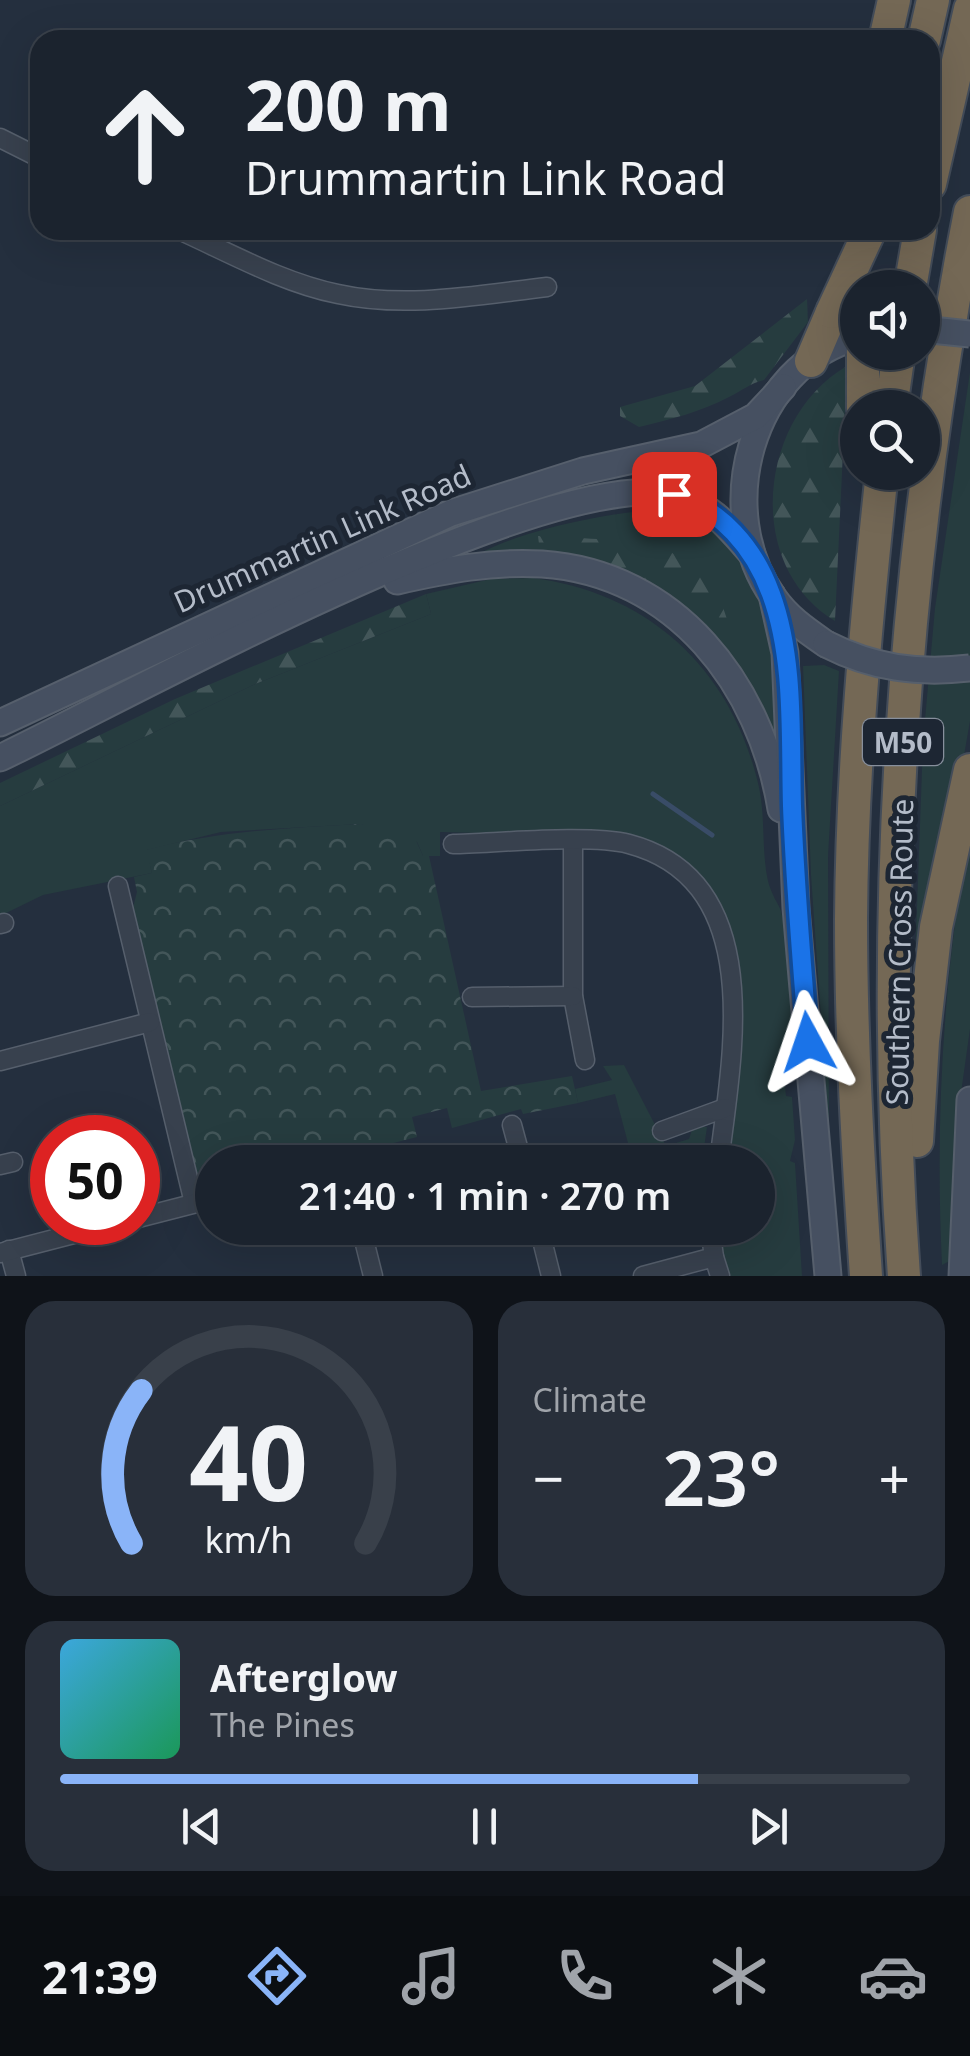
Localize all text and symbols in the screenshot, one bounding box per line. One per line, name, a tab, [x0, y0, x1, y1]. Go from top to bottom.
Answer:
text: 200 m	[245, 56, 452, 152]
icon: ahead	[80, 70, 210, 200]
text: Drummartin Link Road	[245, 147, 726, 208]
map controls	[840, 270, 940, 490]
button: sound	[840, 270, 940, 370]
button: search	[840, 390, 940, 490]
pin	[632, 452, 717, 537]
street label: Drummartin Link Road	[167, 454, 477, 622]
icon: arrive	[647, 467, 702, 522]
road number: M50	[863, 719, 943, 765]
street label: Southern Cross Route	[876, 798, 922, 1106]
position arrow	[756, 990, 860, 1094]
speed limit sign: 50	[30, 1115, 160, 1245]
text: 21:40 · 1 min · 270 m	[299, 1169, 671, 1221]
text: Climate	[533, 1378, 647, 1421]
text: 40	[189, 1390, 308, 1531]
text: 23°	[662, 1426, 780, 1528]
text: −	[533, 1440, 564, 1515]
text: +	[879, 1440, 910, 1515]
text: km/h	[205, 1515, 293, 1563]
text: Afterglow	[210, 1651, 398, 1703]
text: The Pines	[210, 1703, 355, 1746]
icon: previous	[174, 1799, 229, 1854]
icon: pause	[457, 1799, 512, 1854]
icon: next	[741, 1799, 796, 1854]
icon: directions	[242, 1941, 312, 2011]
icon: music	[396, 1941, 466, 2011]
icon: phone	[550, 1941, 620, 2011]
icon: climate	[704, 1941, 774, 2011]
icon: car	[858, 1941, 928, 2011]
text: 21:39	[42, 1946, 158, 2007]

